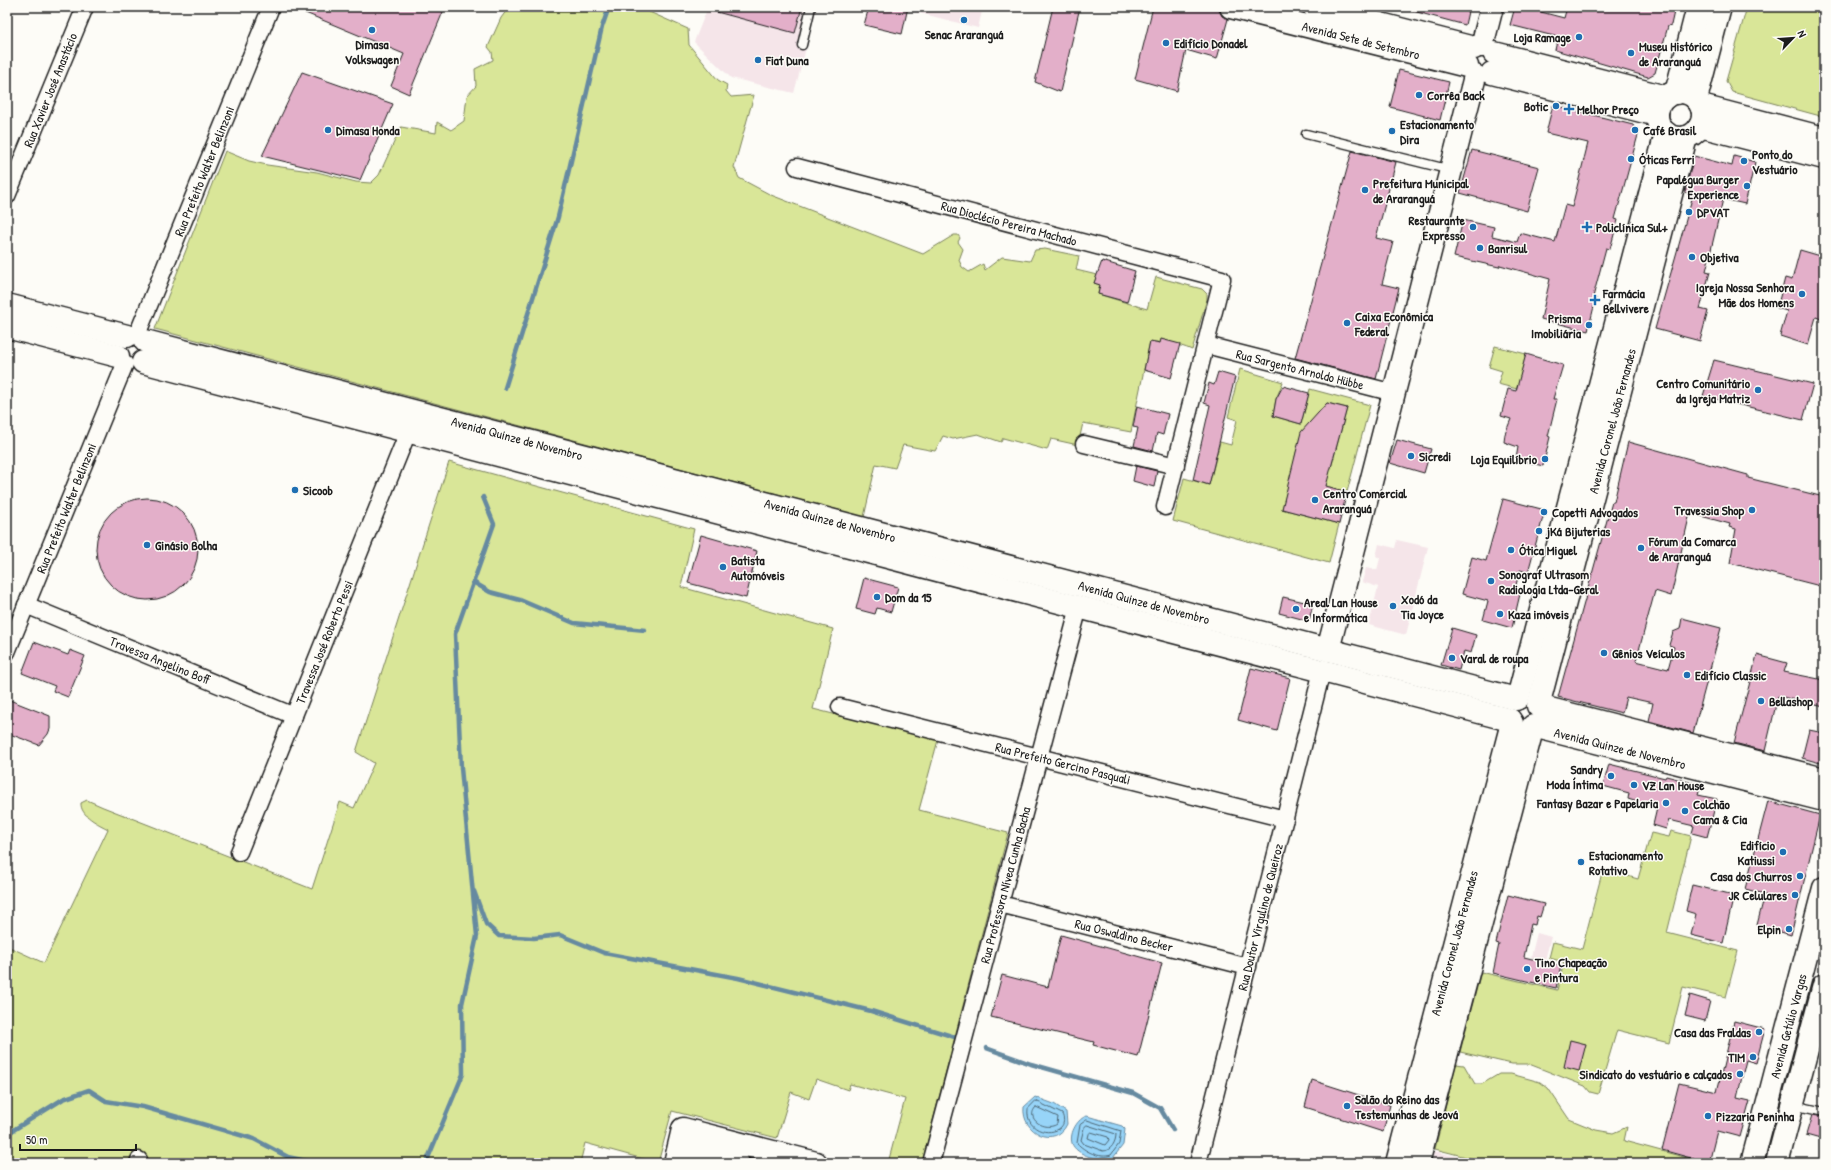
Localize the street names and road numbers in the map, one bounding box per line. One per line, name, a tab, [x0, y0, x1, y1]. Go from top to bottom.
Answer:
street label: Avenida Sete de Setembro	[1300, 17, 1422, 63]
street label: Rua Xavier José Anastácio	[19, 30, 81, 150]
street label: Rua Prefeito Walter Belinzoni	[170, 103, 238, 239]
street label: Rua Dioclécio Pereira Machado	[939, 196, 1079, 250]
street label: Rua Sargento Arnoldo Hübbe	[1234, 344, 1366, 394]
street label: Avenida Coronel João Fernandes	[1584, 347, 1640, 495]
street label: Avenida Quinze de Novembro	[449, 412, 585, 464]
street label: Rua Prefeito Walter Belinzoni	[32, 440, 100, 576]
street label: Avenida Quinze de Novembro	[762, 494, 898, 546]
street label: Avenida Quinze de Novembro	[1076, 576, 1212, 628]
street label: Travessa José Roberto Pessi	[291, 578, 357, 706]
street label: Travessa Angelino Boff	[107, 632, 213, 688]
street label: Avenida Quinze de Novembro	[1552, 723, 1688, 773]
street label: Rua Prefeito Gercino Pasquali	[994, 738, 1132, 788]
street label: Rua Professora Nívea Cunha Bacha	[975, 805, 1035, 965]
street label: Rua Doutor Virgulino de Queiroz	[1233, 841, 1287, 992]
street label: Avenida Coronel João Fernandes	[1426, 869, 1482, 1017]
street label: Rua Oswaldino Becker	[1073, 914, 1175, 956]
street label: Avenida Getúlio Vargas	[1765, 972, 1811, 1080]

